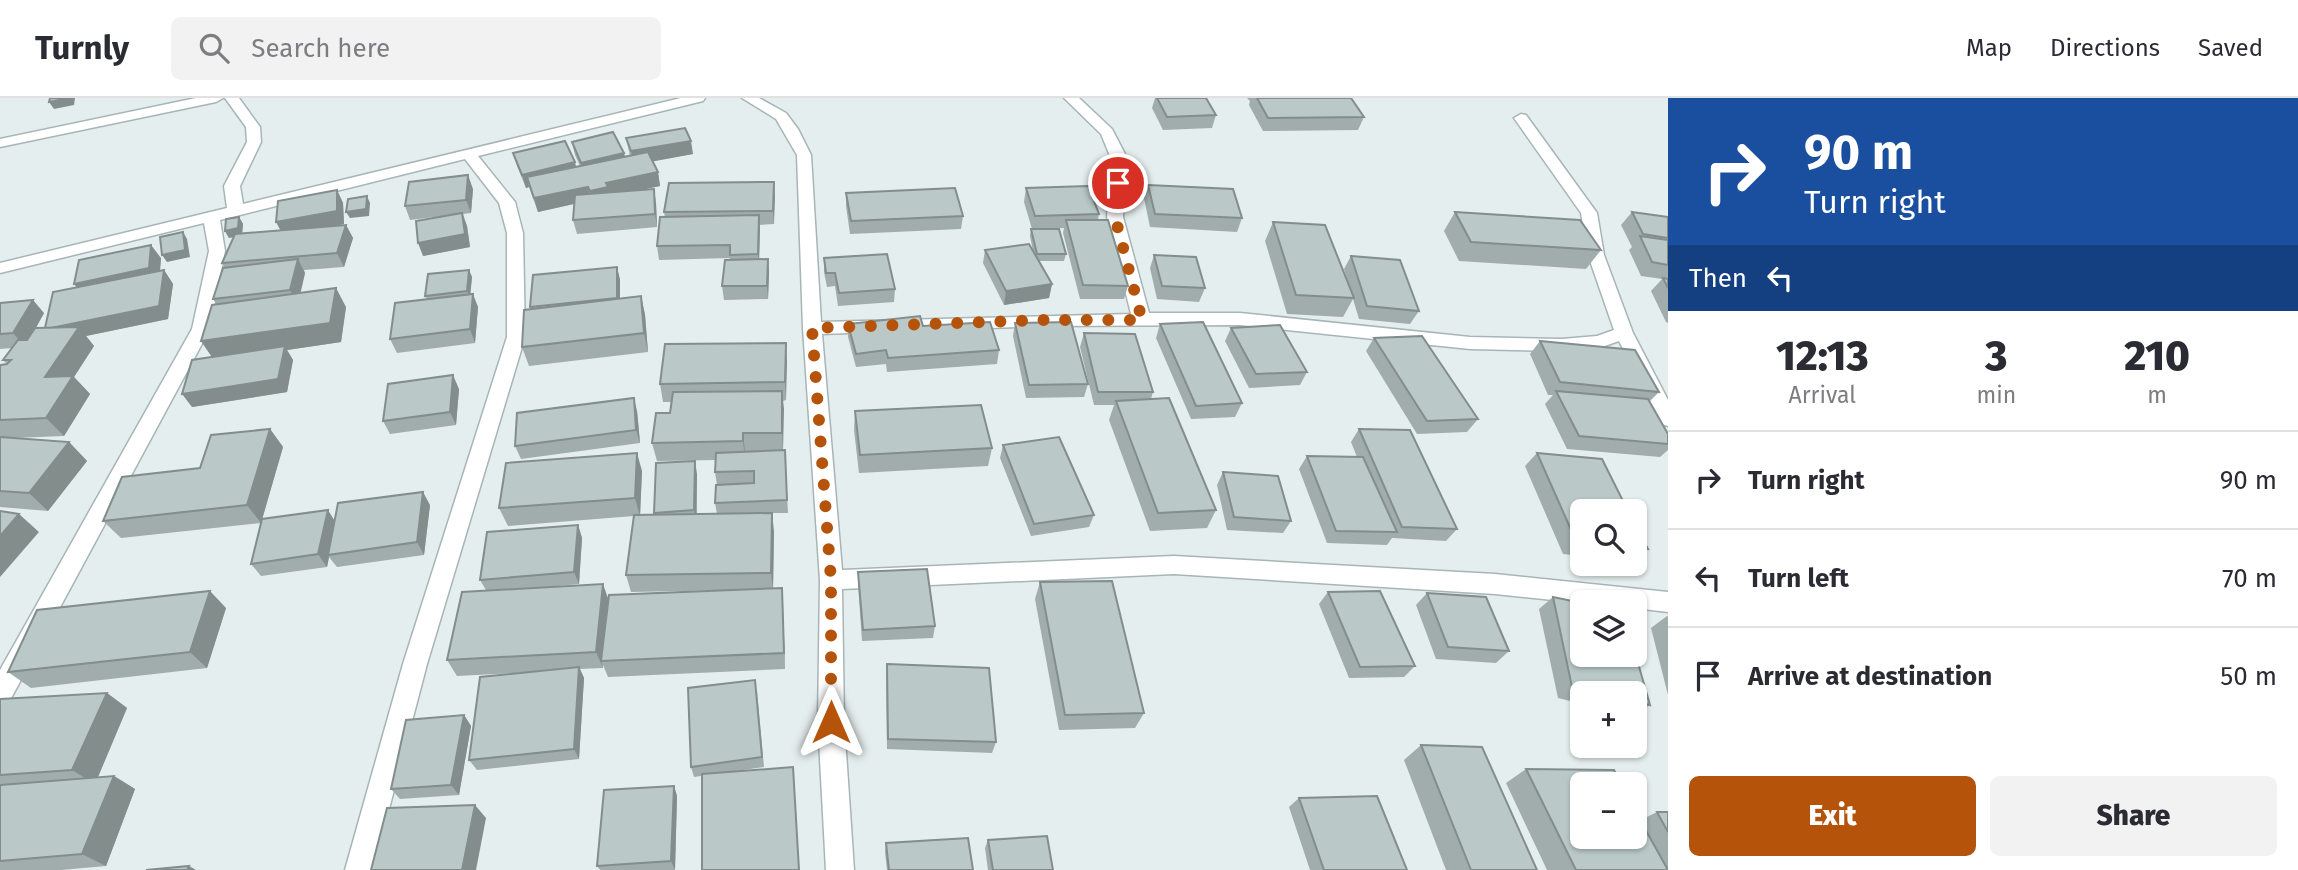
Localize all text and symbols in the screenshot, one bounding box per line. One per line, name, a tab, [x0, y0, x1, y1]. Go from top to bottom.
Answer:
search box	[171, 17, 661, 80]
text: Turnly	[35, 28, 129, 68]
icon: search	[195, 29, 233, 67]
text: Search here	[251, 33, 390, 64]
text: Map	[1966, 34, 2012, 62]
text: Directions	[2050, 34, 2160, 62]
text: Saved	[2198, 34, 2263, 62]
text: 90 m	[1804, 123, 1913, 182]
icon: right	[1689, 126, 1780, 217]
pin	[1088, 153, 1148, 213]
icon: arrive	[1099, 164, 1137, 202]
text: Turn right	[1804, 183, 1946, 221]
icon: left	[1761, 259, 1799, 297]
text: Then	[1689, 263, 1747, 294]
text: 12:13	[1776, 331, 1869, 381]
text: 3	[1985, 331, 2007, 381]
text: 210	[2124, 331, 2190, 381]
text: Arrival	[1789, 381, 1856, 409]
text: min	[1976, 381, 2016, 409]
text: m	[2147, 381, 2167, 409]
icon: right	[1689, 461, 1727, 499]
text: Turn right	[1748, 465, 1865, 496]
text: 90 m	[2220, 465, 2277, 496]
map controls	[1570, 499, 1647, 849]
button: search	[1570, 499, 1647, 576]
icon: left	[1689, 559, 1727, 597]
text: Turn left	[1748, 563, 1849, 594]
text: 70 m	[2222, 563, 2277, 594]
button: layers	[1570, 590, 1647, 667]
icon: arrive	[1689, 657, 1727, 695]
text: Arrive at destination	[1748, 661, 1992, 692]
text: 50 m	[2220, 661, 2277, 692]
button: +	[1570, 681, 1647, 758]
position arrow	[794, 685, 868, 759]
button: −	[1570, 772, 1647, 849]
button: Exit	[1689, 776, 1976, 856]
button: Share	[1990, 776, 2277, 856]

